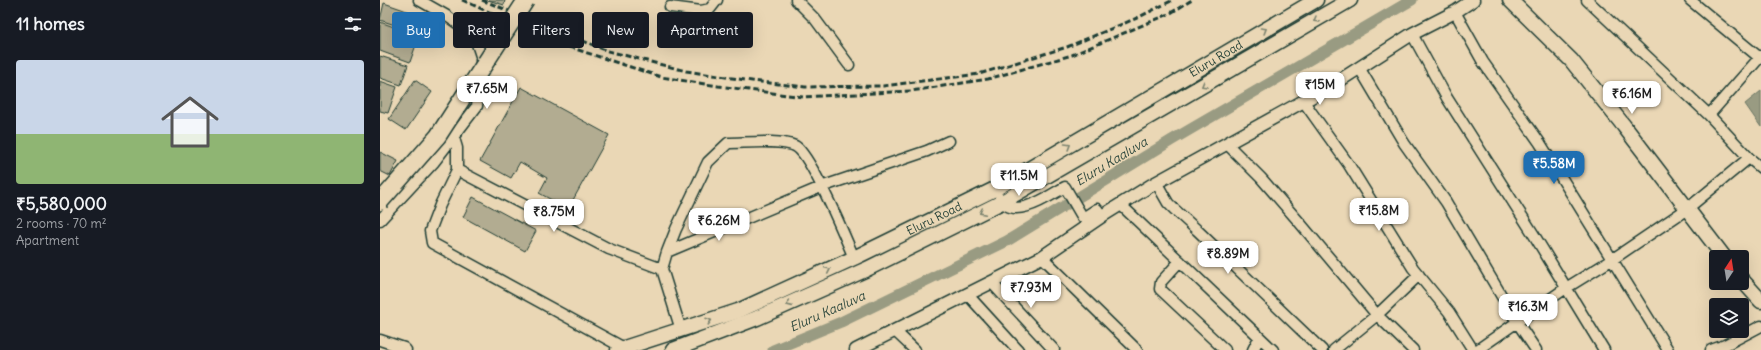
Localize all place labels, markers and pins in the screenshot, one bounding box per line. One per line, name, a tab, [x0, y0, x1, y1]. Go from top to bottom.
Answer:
pin: ₹15M	[1296, 72, 1344, 106]
pin: ₹7.65M	[454, 76, 520, 110]
pin: ₹6.16M	[1599, 81, 1665, 115]
pin: ₹5.58M	[1521, 151, 1587, 185]
pin: ₹11.5M	[986, 163, 1052, 197]
pin: ₹15.8M	[1346, 198, 1412, 232]
pin: ₹8.75M	[521, 199, 587, 233]
pin: ₹6.26M	[686, 208, 752, 242]
pin: ₹8.89M	[1195, 241, 1261, 275]
pin: ₹7.93M	[998, 275, 1064, 309]
pin: ₹16.3M	[1495, 294, 1561, 328]

